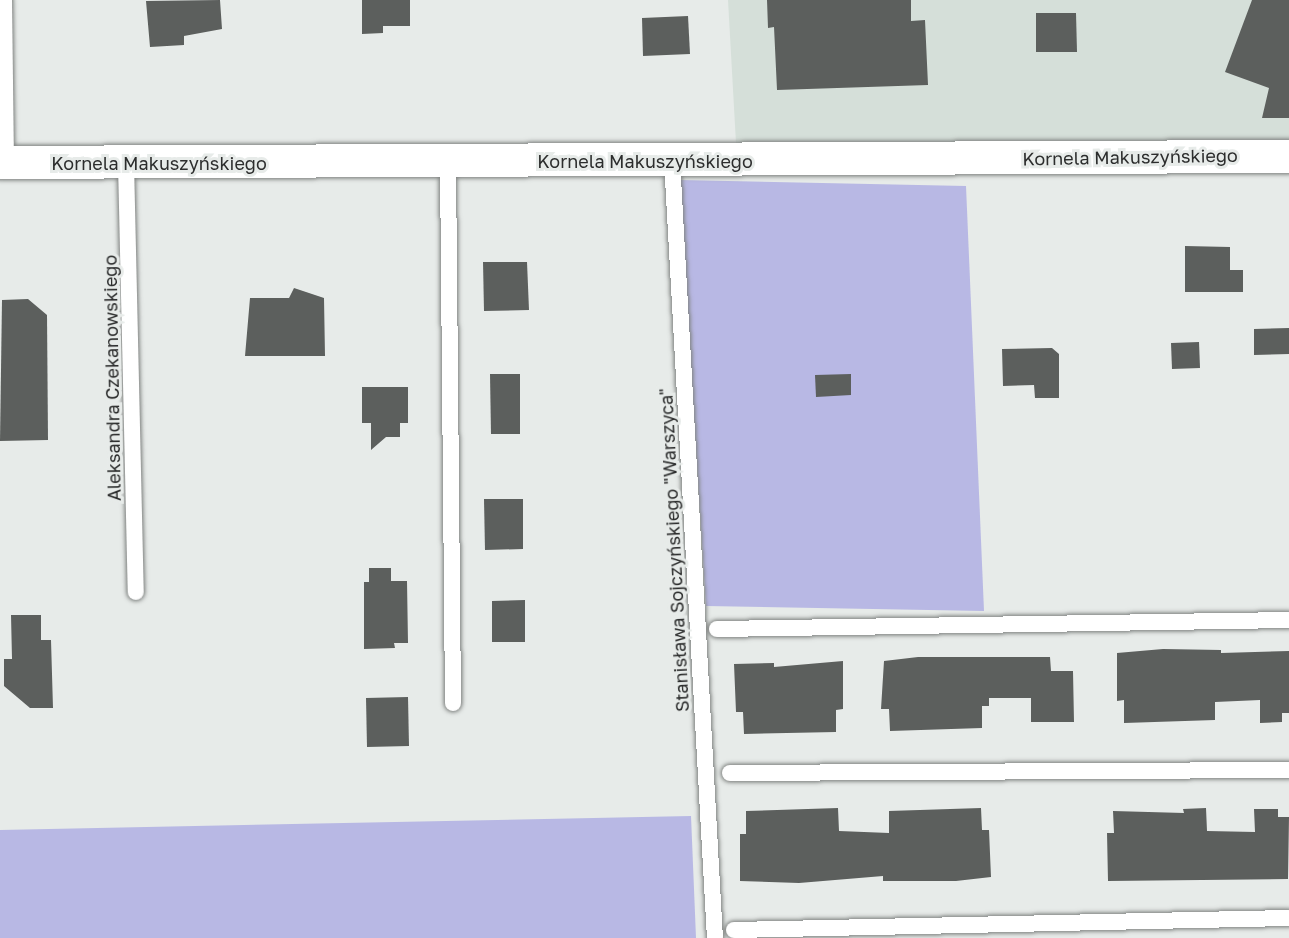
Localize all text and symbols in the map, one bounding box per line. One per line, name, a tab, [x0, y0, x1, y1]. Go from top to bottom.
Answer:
street label: Kornela Makuszyńskiego	[1022, 144, 1238, 170]
street label: Kornela Makuszyńskiego	[537, 150, 753, 172]
street label: Kornela Makuszyńskiego	[51, 152, 267, 174]
street label: Aleksandra Czekanowskiego	[99, 255, 125, 501]
street label: Stanisława Sojczyńskiego "Warszyca"	[655, 387, 693, 713]

